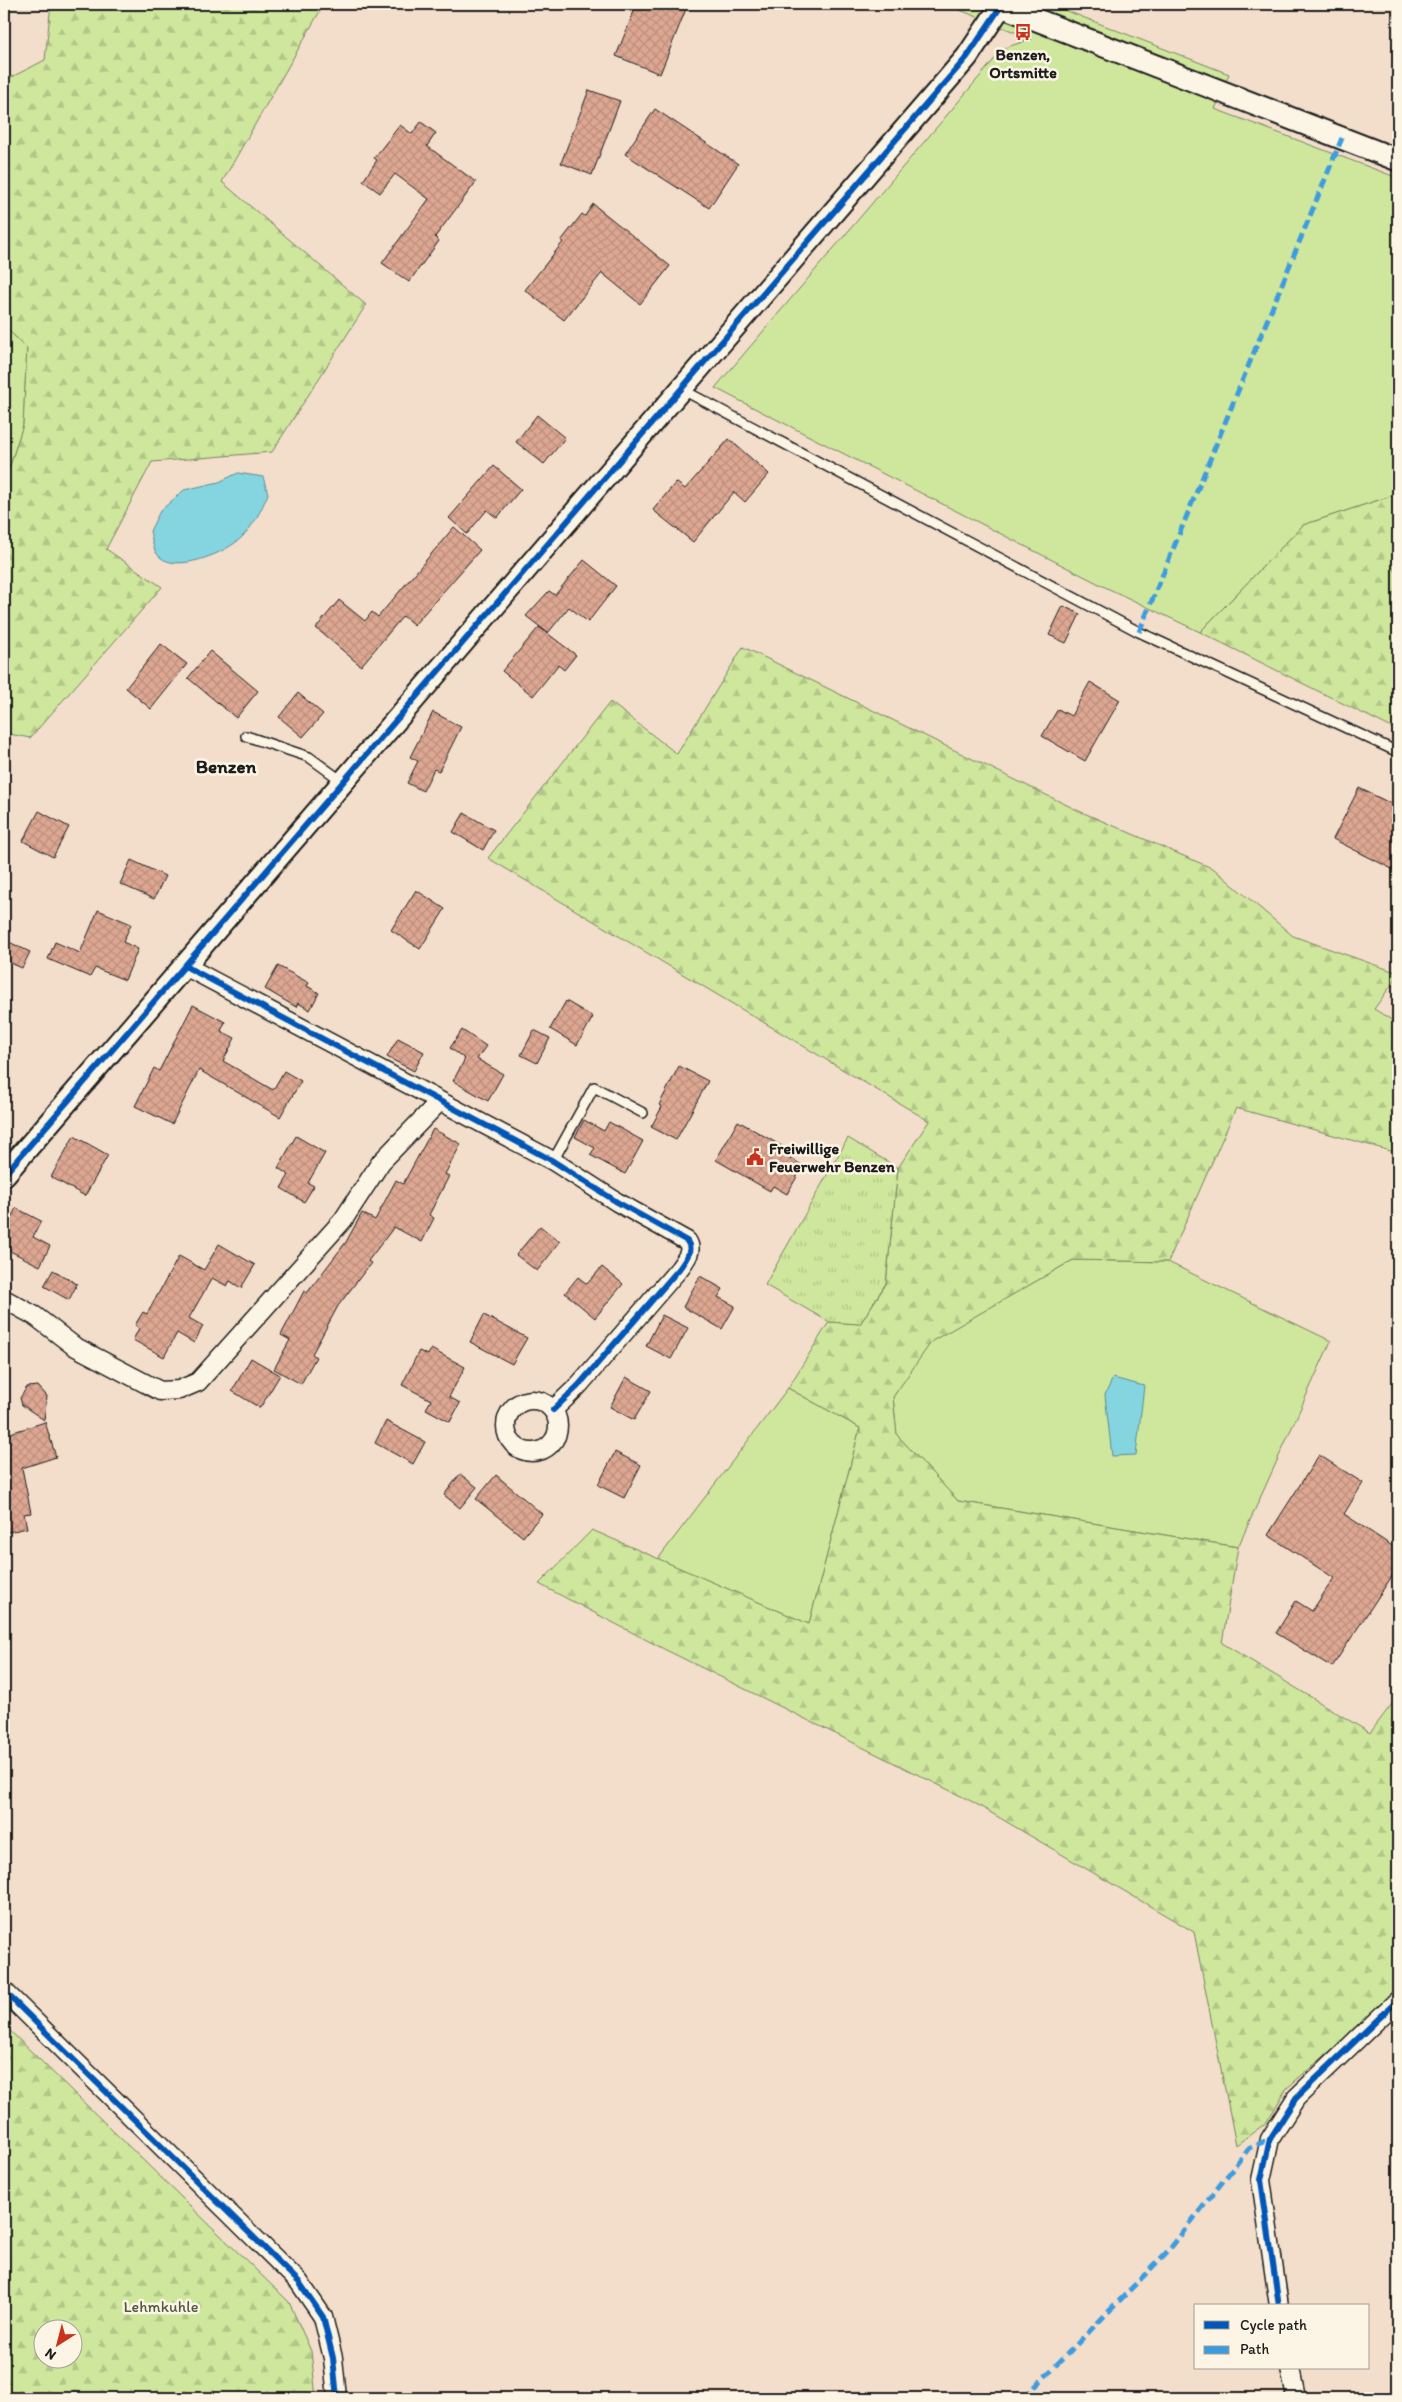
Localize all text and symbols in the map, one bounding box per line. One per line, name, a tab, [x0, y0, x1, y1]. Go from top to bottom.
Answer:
bus stop icon: Benzen, Ortsmitte	[1013, 22, 1033, 42]
place label: Benzen, Ortsmitte	[989, 45, 1057, 82]
district label: Benzen	[196, 755, 256, 778]
place label: Freiwillige Feuerwehr Benzen	[769, 1139, 896, 1176]
public building icon: Freiwillige Feuerwehr Benzen	[745, 1147, 765, 1167]
park label: Lehmkuhle	[123, 2297, 199, 2316]
legend	[1194, 2304, 1370, 2370]
text: Cycle path	[1240, 2316, 1307, 2334]
north arrow	[32, 2320, 82, 2370]
text: Path	[1240, 2340, 1269, 2358]
text: N	[42, 2344, 59, 2364]

